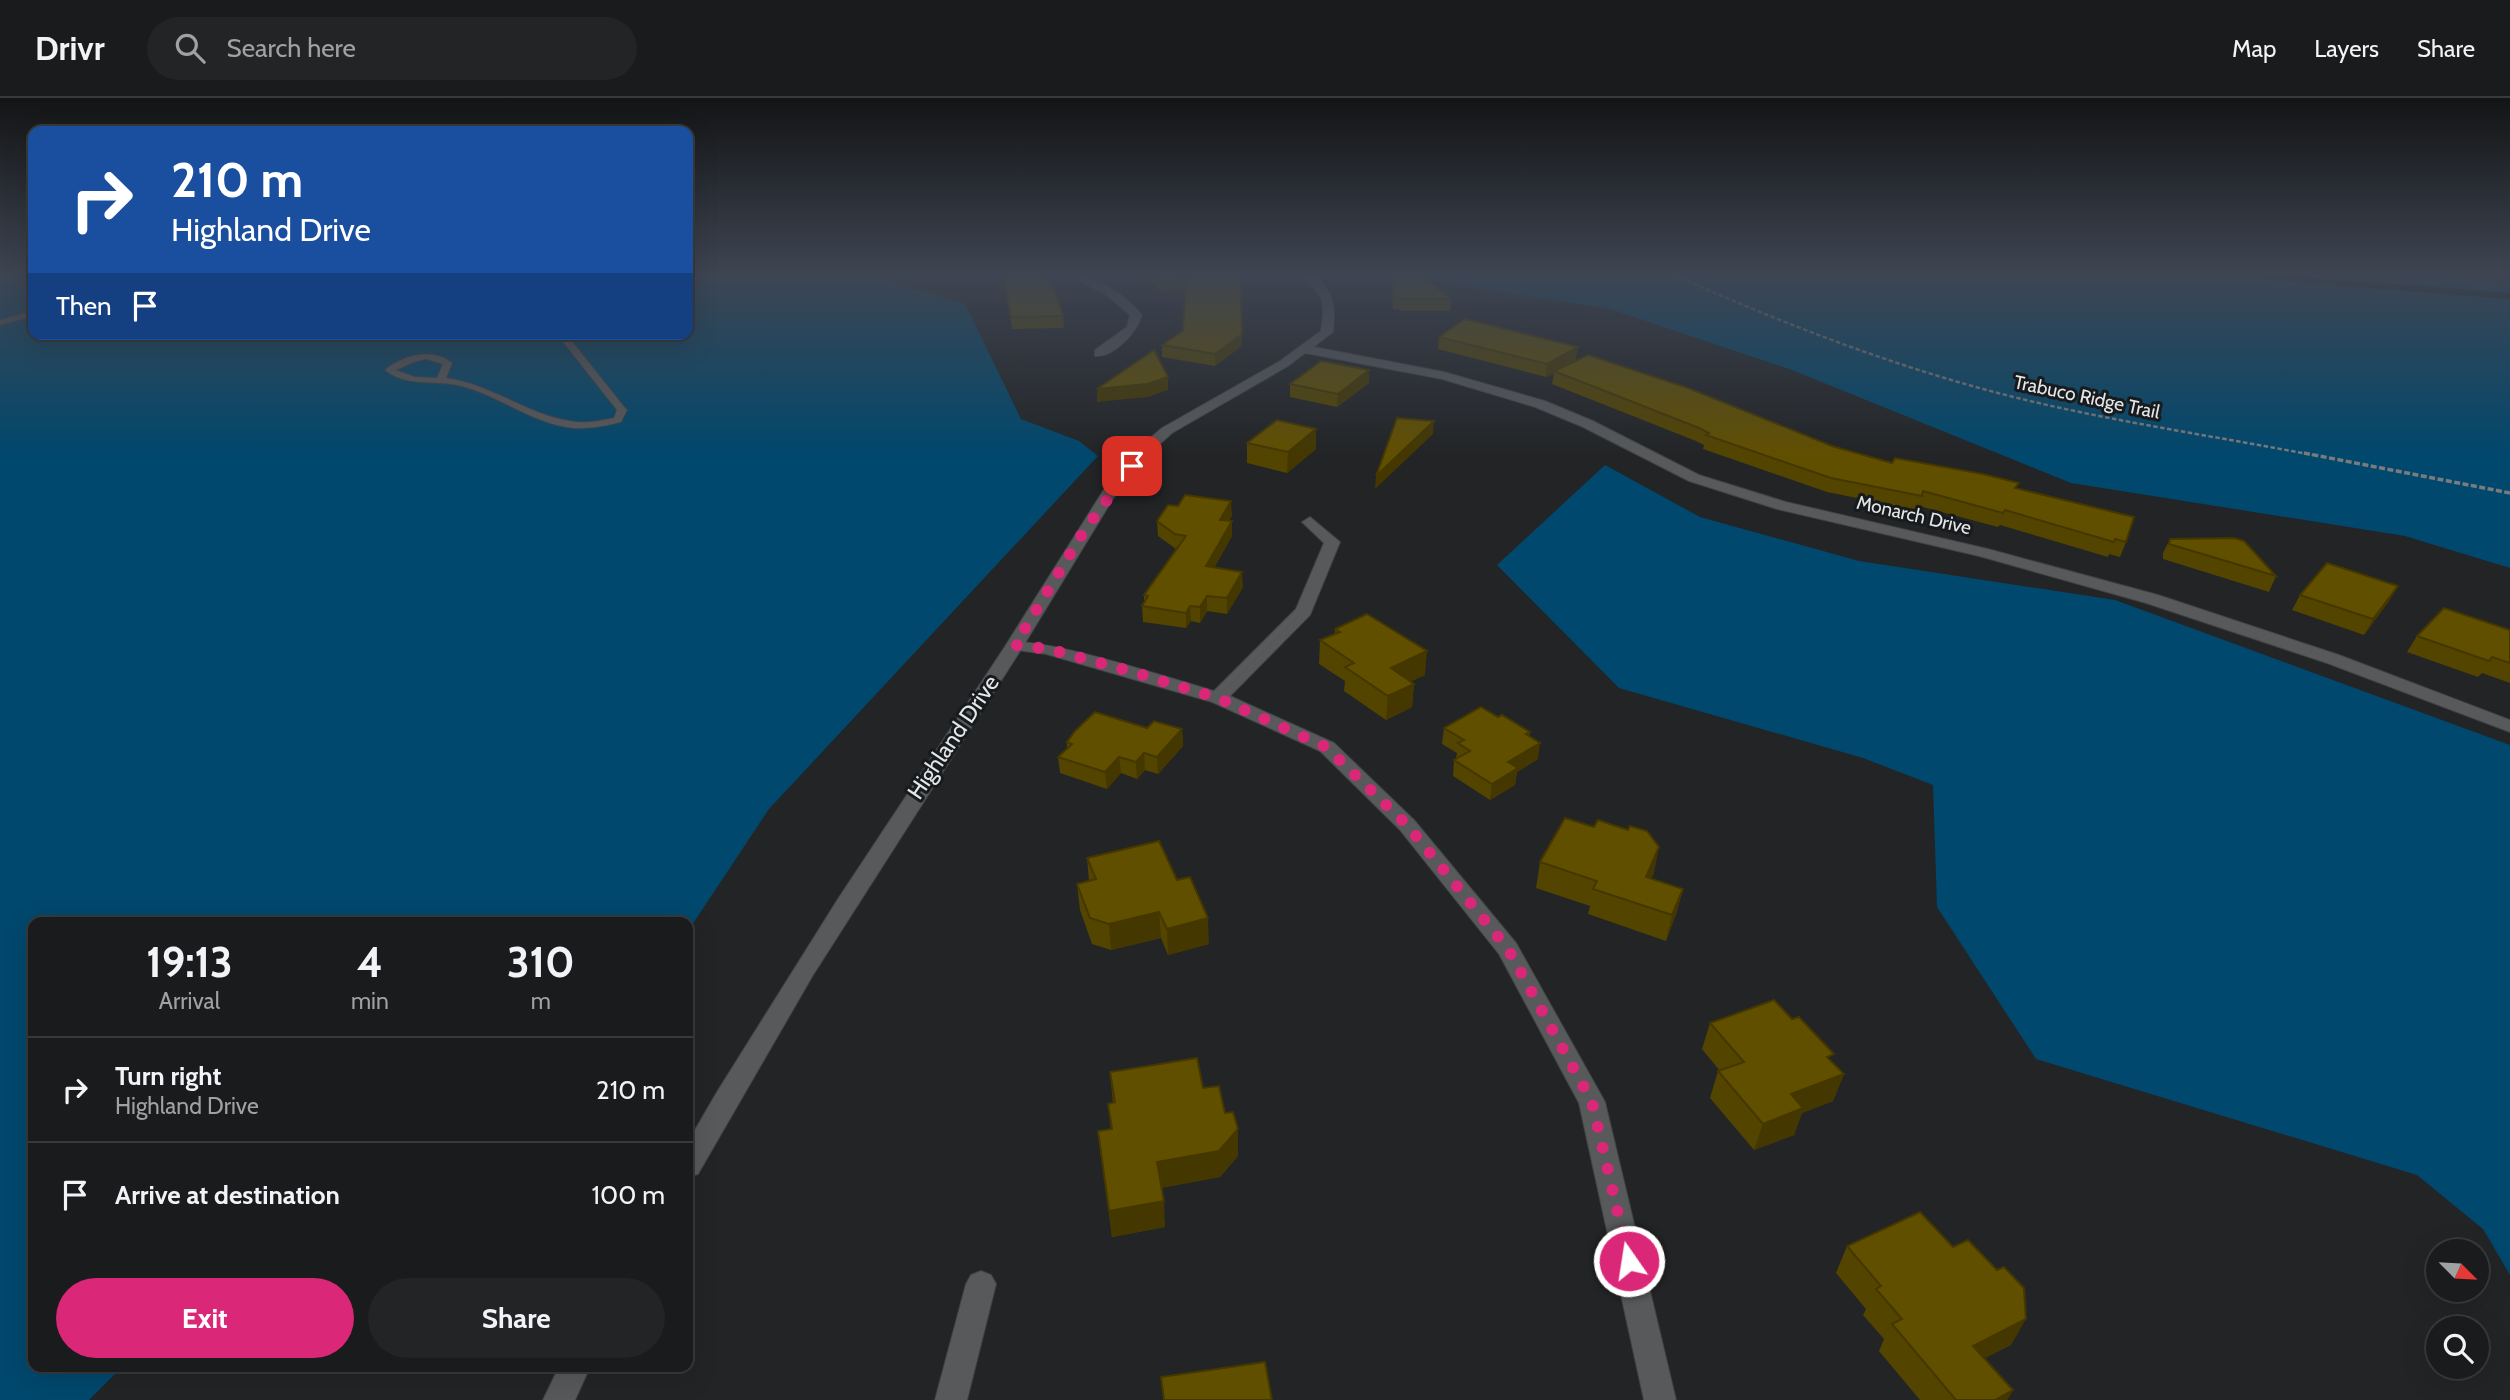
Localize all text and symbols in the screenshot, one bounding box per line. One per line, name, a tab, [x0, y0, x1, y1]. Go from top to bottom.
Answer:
search box	[147, 17, 637, 80]
text: Drivr	[35, 28, 105, 68]
icon: search	[171, 29, 209, 67]
text: Search here	[227, 32, 356, 64]
text: Map	[2232, 34, 2276, 63]
text: Layers	[2314, 34, 2379, 63]
text: Share	[2417, 34, 2475, 63]
text: 210 m	[171, 150, 303, 209]
icon: right	[56, 154, 147, 245]
text: Highland Drive	[171, 210, 371, 249]
icon: arrive	[126, 287, 164, 325]
text: Then	[56, 290, 112, 322]
street label: Trabuco Ridge Trail	[2012, 370, 2163, 424]
pin	[1102, 436, 1162, 496]
icon: arrive	[1113, 447, 1151, 485]
street label: Monarch Drive	[1854, 491, 1974, 539]
street label: Highland Drive	[901, 669, 1005, 804]
text: 19:13	[146, 936, 233, 988]
text: 4	[357, 936, 383, 988]
text: 310	[507, 936, 575, 988]
text: Arrival	[159, 987, 220, 1015]
text: min	[351, 987, 389, 1015]
text: m	[531, 987, 551, 1015]
text: Turn right	[115, 1060, 221, 1092]
icon: right	[56, 1071, 94, 1109]
text: 210 m	[596, 1074, 665, 1106]
text: Highland Drive	[115, 1092, 259, 1120]
icon: arrive	[56, 1176, 94, 1214]
text: Arrive at destination	[115, 1179, 340, 1211]
text: 100 m	[592, 1179, 665, 1211]
position arrow	[1592, 1224, 1666, 1298]
north arrow	[2426, 1239, 2488, 1302]
map controls	[2426, 1239, 2489, 1379]
button: Exit	[56, 1278, 354, 1358]
button: Share	[368, 1278, 665, 1358]
button: search	[2426, 1316, 2489, 1379]

